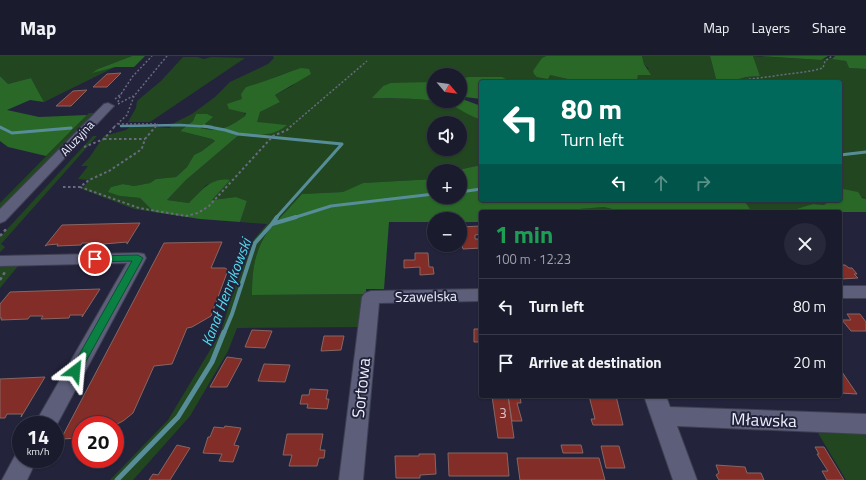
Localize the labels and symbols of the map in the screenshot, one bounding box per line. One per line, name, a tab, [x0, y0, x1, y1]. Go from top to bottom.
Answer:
north arrow	[427, 68, 467, 108]
street label: Aluzyjna	[56, 116, 98, 160]
water label: Kanał Henrykowski	[195, 233, 258, 349]
pin	[78, 242, 112, 276]
street label: Szawelska	[395, 285, 457, 307]
position arrow	[54, 350, 96, 392]
street label: Sortowa	[345, 356, 377, 419]
house number: 3	[499, 402, 507, 423]
street label: Mławska	[731, 406, 798, 434]
speed limit sign: 20	[72, 416, 124, 468]

